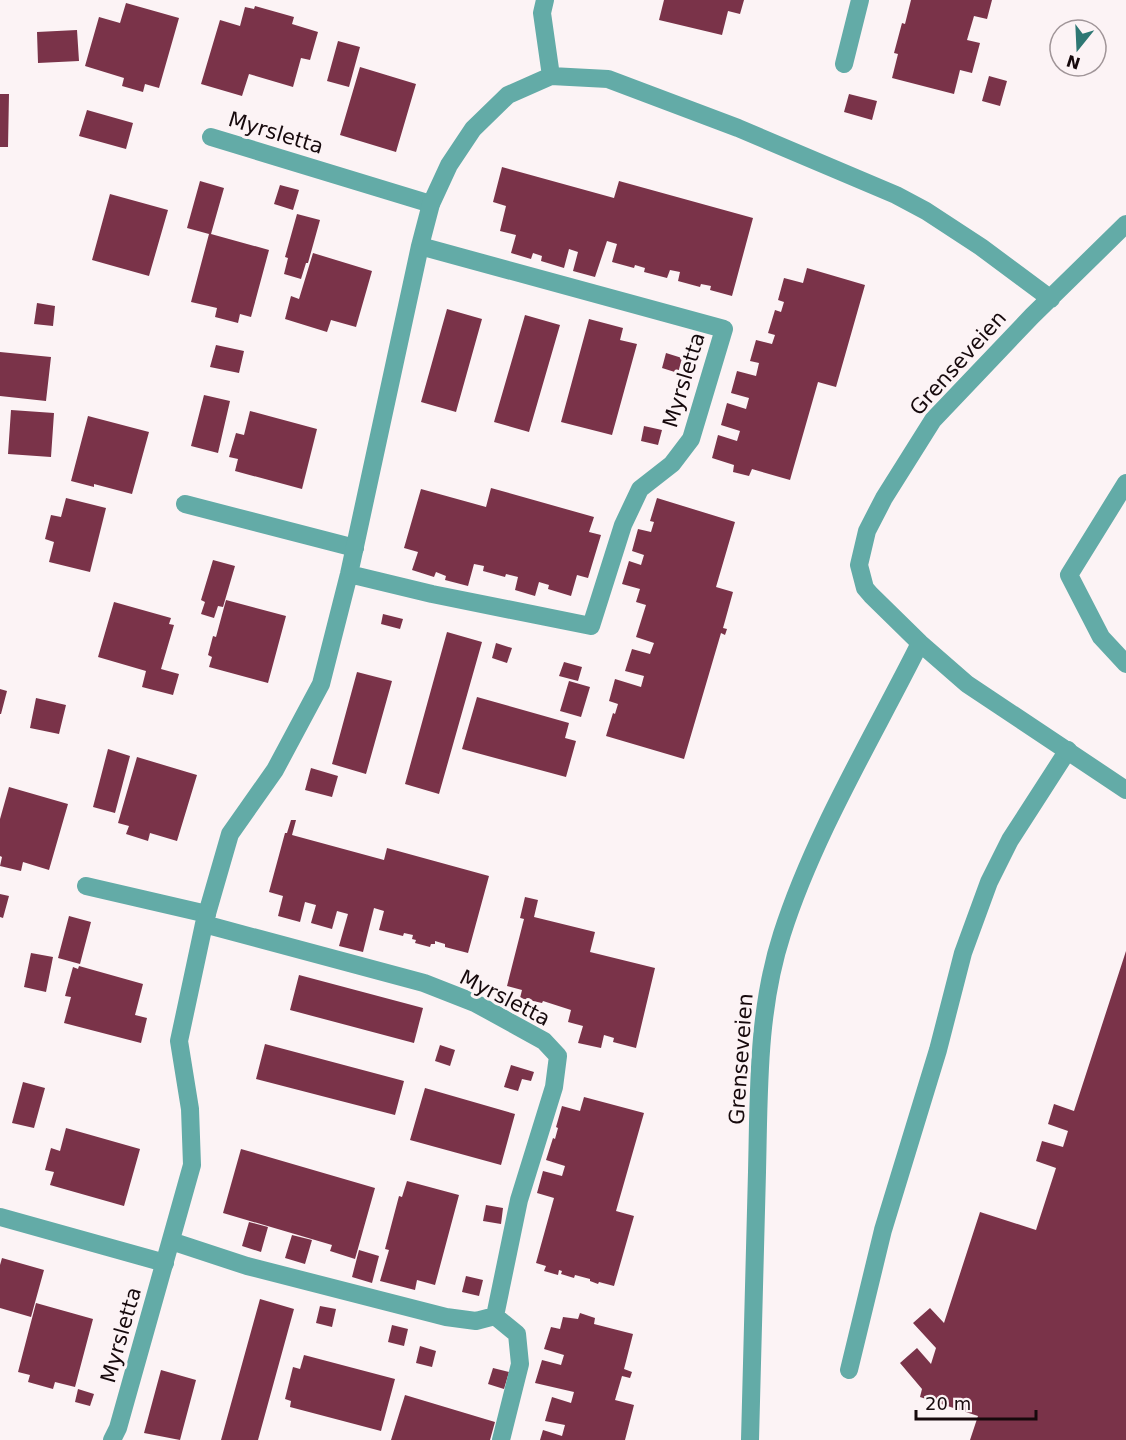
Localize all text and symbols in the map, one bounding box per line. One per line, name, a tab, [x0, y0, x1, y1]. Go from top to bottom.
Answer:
north arrow	[1048, 18, 1108, 78]
text: N	[1064, 51, 1083, 73]
street label: Myrsletta	[226, 107, 326, 159]
street label: Grenseveien	[905, 306, 1011, 420]
street label: Myrsletta	[658, 330, 710, 430]
street label: Myrsletta	[456, 965, 554, 1031]
street label: Grenseveien	[724, 992, 758, 1126]
street label: Myrsletta	[96, 1284, 146, 1386]
scale bar	[916, 1383, 1036, 1421]
text: 20 m	[925, 1393, 971, 1414]

